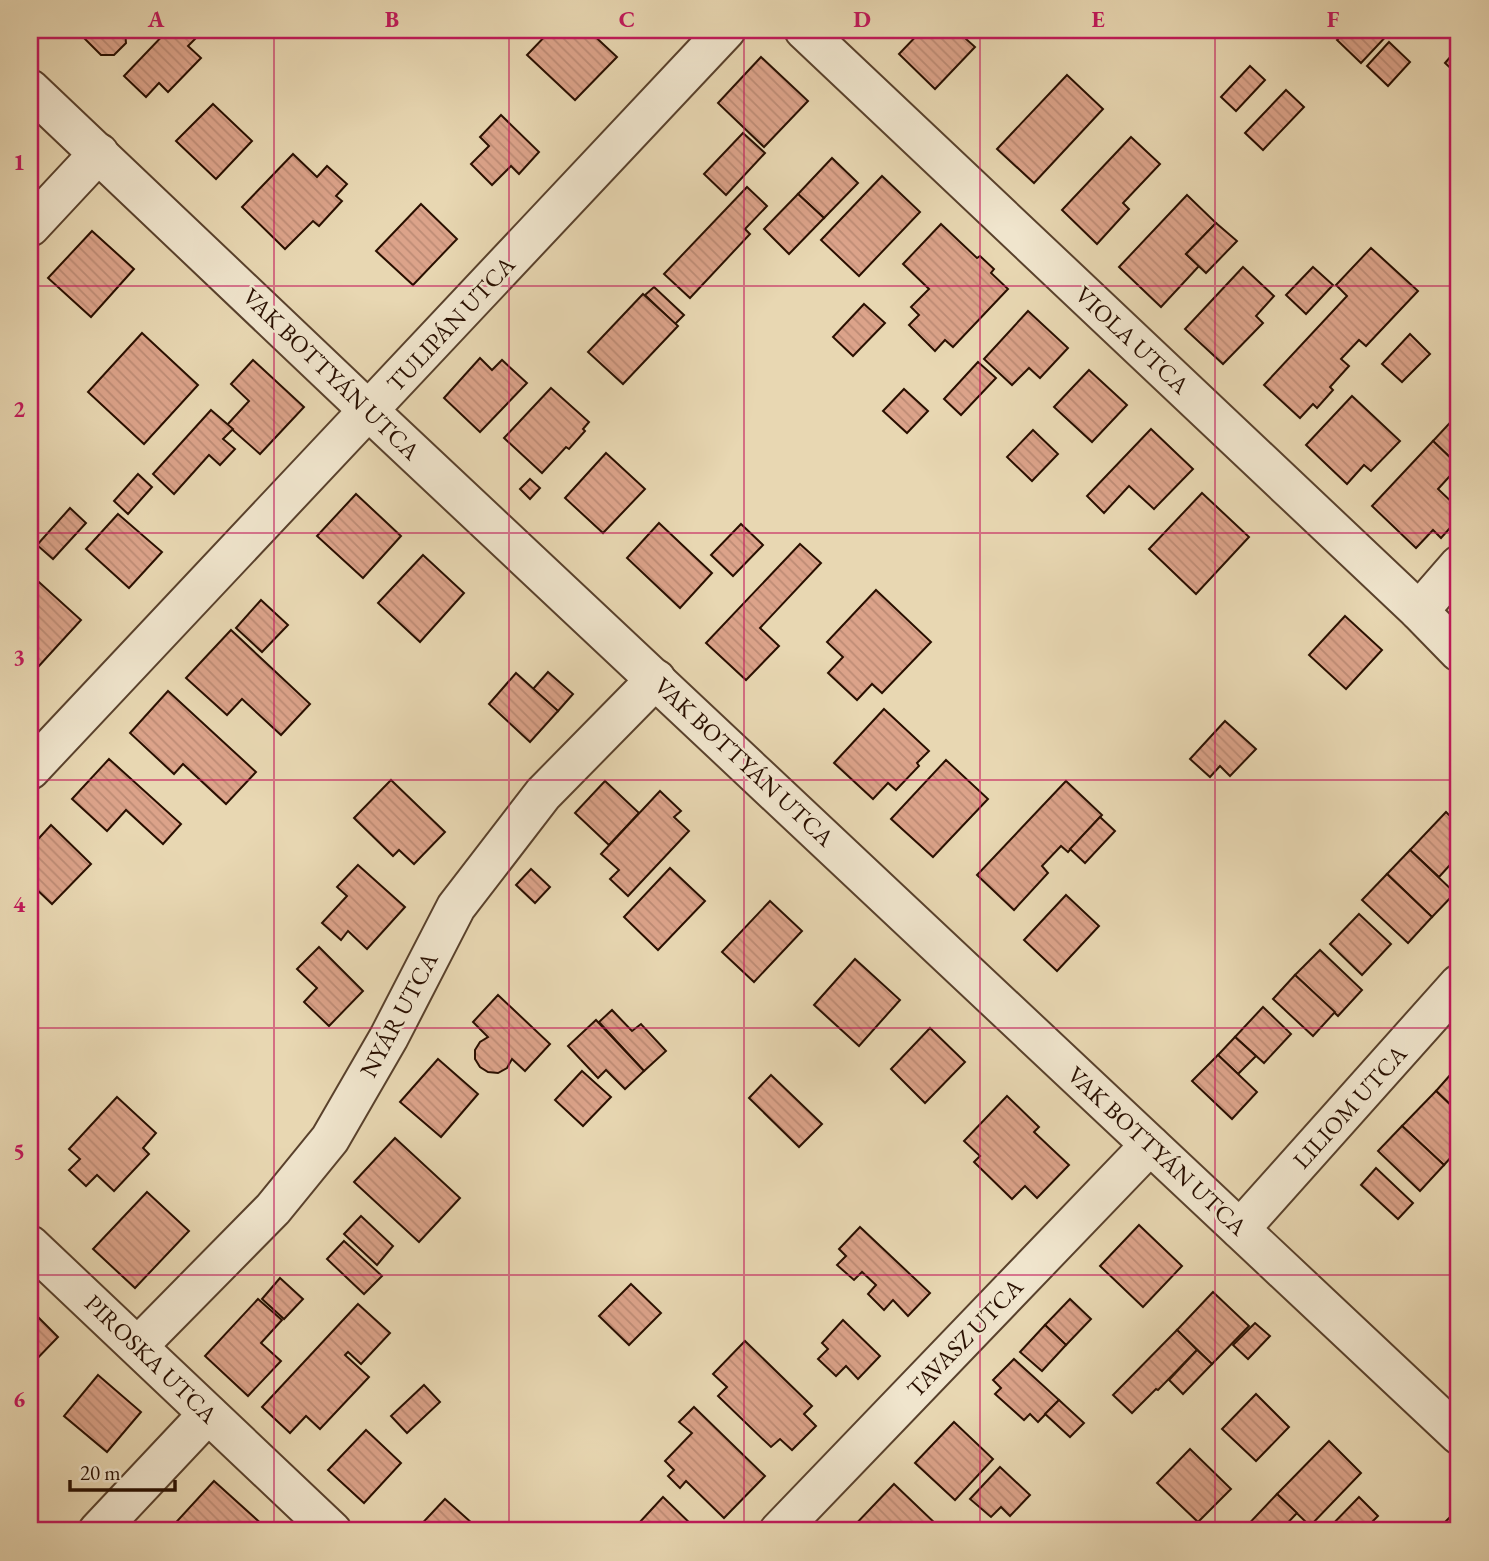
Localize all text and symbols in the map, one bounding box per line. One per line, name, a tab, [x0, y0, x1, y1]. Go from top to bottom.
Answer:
text: A	[147, 4, 165, 34]
text: B	[385, 4, 399, 34]
text: C	[619, 4, 635, 34]
text: D	[853, 4, 871, 34]
text: E	[1091, 4, 1105, 34]
text: F	[1327, 4, 1340, 34]
text: 1	[13, 147, 25, 177]
street label: TULIPÁN UTCA	[380, 249, 522, 398]
street label: VIOLA UTCA	[1069, 279, 1196, 401]
street label: VAK BOTTYÁN UTCA	[236, 281, 427, 467]
text: 2	[13, 394, 25, 424]
text: 3	[13, 642, 25, 672]
street label: VAK BOTTYÁN UTCA	[648, 670, 841, 853]
text: 4	[13, 889, 26, 919]
street label: NYÁR UTCA	[353, 947, 445, 1083]
street label: LILIOM UTCA	[1286, 1038, 1414, 1175]
street label: VAK BOTTYÁN UTCA	[1061, 1059, 1254, 1242]
text: 5	[13, 1136, 25, 1166]
street label: TAVASZ UTCA	[900, 1271, 1030, 1404]
street label: PIROSKA UTCA	[78, 1288, 225, 1430]
text: 6	[13, 1384, 25, 1414]
scale bar	[70, 1449, 175, 1493]
text: 20 m	[80, 1459, 121, 1486]

